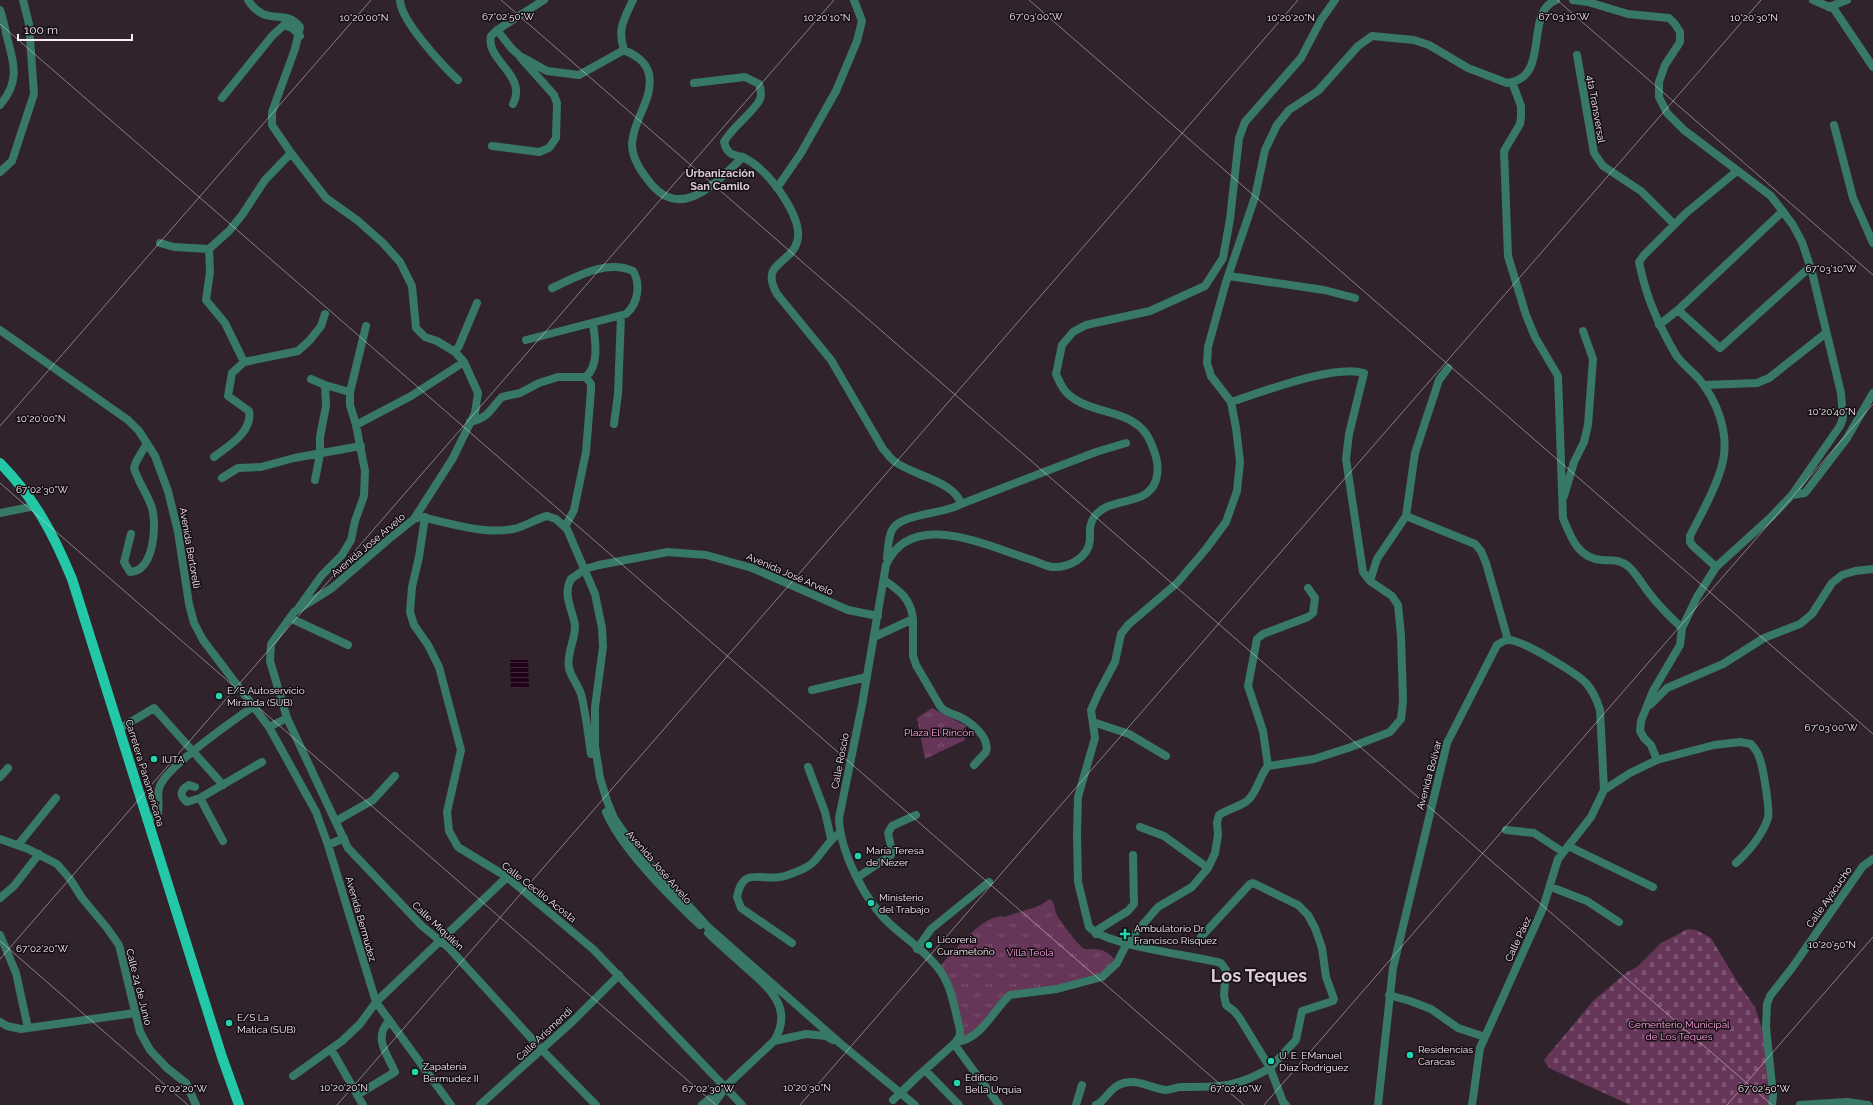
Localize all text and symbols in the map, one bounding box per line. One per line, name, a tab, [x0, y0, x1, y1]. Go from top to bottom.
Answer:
text: 67°02'50"W	[482, 11, 534, 22]
text: 67°03'00"W	[1010, 11, 1063, 22]
text: 67°03'10"W	[1539, 11, 1590, 22]
text: 10°20'00"N	[340, 12, 388, 23]
text: 10°20'10"N	[803, 12, 851, 23]
text: 10°20'20"N	[1267, 12, 1315, 23]
text: 10°20'30"N	[1730, 12, 1778, 23]
scale bar	[18, 16, 132, 42]
text: 100 m	[24, 23, 58, 37]
street label: 4ta Transversal	[1585, 74, 1607, 144]
district label: Urbanización San Camilo	[685, 167, 755, 193]
text: 67°03'10"W	[1806, 263, 1857, 274]
text: 10°20'40"N	[1808, 406, 1856, 417]
text: 10°20'00"N	[17, 413, 65, 424]
text: 67°02'30"W	[16, 484, 68, 495]
street label: Avenida Bertorelli	[177, 507, 203, 589]
street label: Avenida Jose Arvelo	[329, 511, 407, 579]
street label: Avenida José Arvelo	[745, 551, 835, 597]
place label: E/S Autoservicio Miranda (SUB)	[227, 685, 305, 708]
marker: E/S Autoservicio Miranda (SUB)	[214, 691, 224, 701]
street label: Carretera Panamericana	[123, 718, 167, 828]
text: 67°03'00"W	[1805, 722, 1858, 733]
park label: Plaza El Rincón	[904, 727, 974, 738]
street label: Calle Roscio	[829, 732, 851, 790]
street label: Avenida Bolívar	[1414, 739, 1444, 811]
marker: IUTA	[149, 754, 159, 764]
place label: IUTA	[162, 754, 184, 765]
street label: Avenida José Arvelo	[624, 828, 694, 906]
place label: María Teresa de Nezer	[866, 845, 924, 868]
marker: María Teresa de Nezer	[853, 851, 863, 861]
street label: Calle Cecilio Acosta	[500, 860, 578, 924]
street label: Calle Ayacucho	[1804, 864, 1854, 930]
street label: Avenida Bermúdez	[344, 875, 378, 963]
place label: Ministerio del Trabajo	[879, 892, 930, 915]
marker: Ministerio del Trabajo	[866, 898, 876, 908]
street label: Calle Miquilén	[410, 900, 466, 953]
street label: Calle Páez	[1503, 915, 1533, 963]
place label: Ambulatorio Dr. Francisco Risquez	[1134, 923, 1217, 946]
marker: Ambulatorio Dr. Francisco Risquez	[1119, 928, 1131, 940]
place label: Licorería Curametoño	[937, 934, 995, 957]
text: 10°20'50"N	[1808, 939, 1856, 950]
marker: Licorería Curametoño	[924, 940, 934, 950]
text: 67°02'20"W	[16, 943, 68, 954]
park label: Villa Teola	[1006, 947, 1054, 958]
street label: Calle 24 de Junio	[124, 948, 154, 1026]
district label: Los Teques	[1211, 965, 1307, 986]
street label: Calle Arismendi	[514, 1005, 574, 1063]
place label: E/S La Matica (SUB)	[237, 1012, 296, 1035]
marker: E/S La Matica (SUB)	[224, 1018, 234, 1028]
park label: Cementerio Municipal de Los Teques	[1628, 1019, 1730, 1042]
place label: Residencias Caracas	[1418, 1044, 1473, 1067]
place label: U. E. EManuel Díaz Rodriguez	[1279, 1050, 1348, 1073]
marker: Residencias Caracas	[1405, 1050, 1415, 1060]
marker: U. E. EManuel Díaz Rodriguez	[1266, 1056, 1276, 1066]
place label: Zapatería Bermudez II	[423, 1061, 479, 1084]
marker: Zapatería Bermudez II	[410, 1067, 420, 1077]
place label: Edificio Bella Urquia	[965, 1072, 1022, 1095]
marker: Edificio Bella Urquia	[952, 1078, 962, 1088]
text: 10°20'20"N	[320, 1082, 368, 1093]
text: 10°20'30"N	[783, 1082, 831, 1093]
text: 67°02'20"W	[155, 1083, 207, 1094]
text: 67°02'30"W	[682, 1083, 734, 1094]
text: 67°02'40"W	[1210, 1083, 1262, 1094]
text: 67°02'50"W	[1738, 1083, 1790, 1094]

